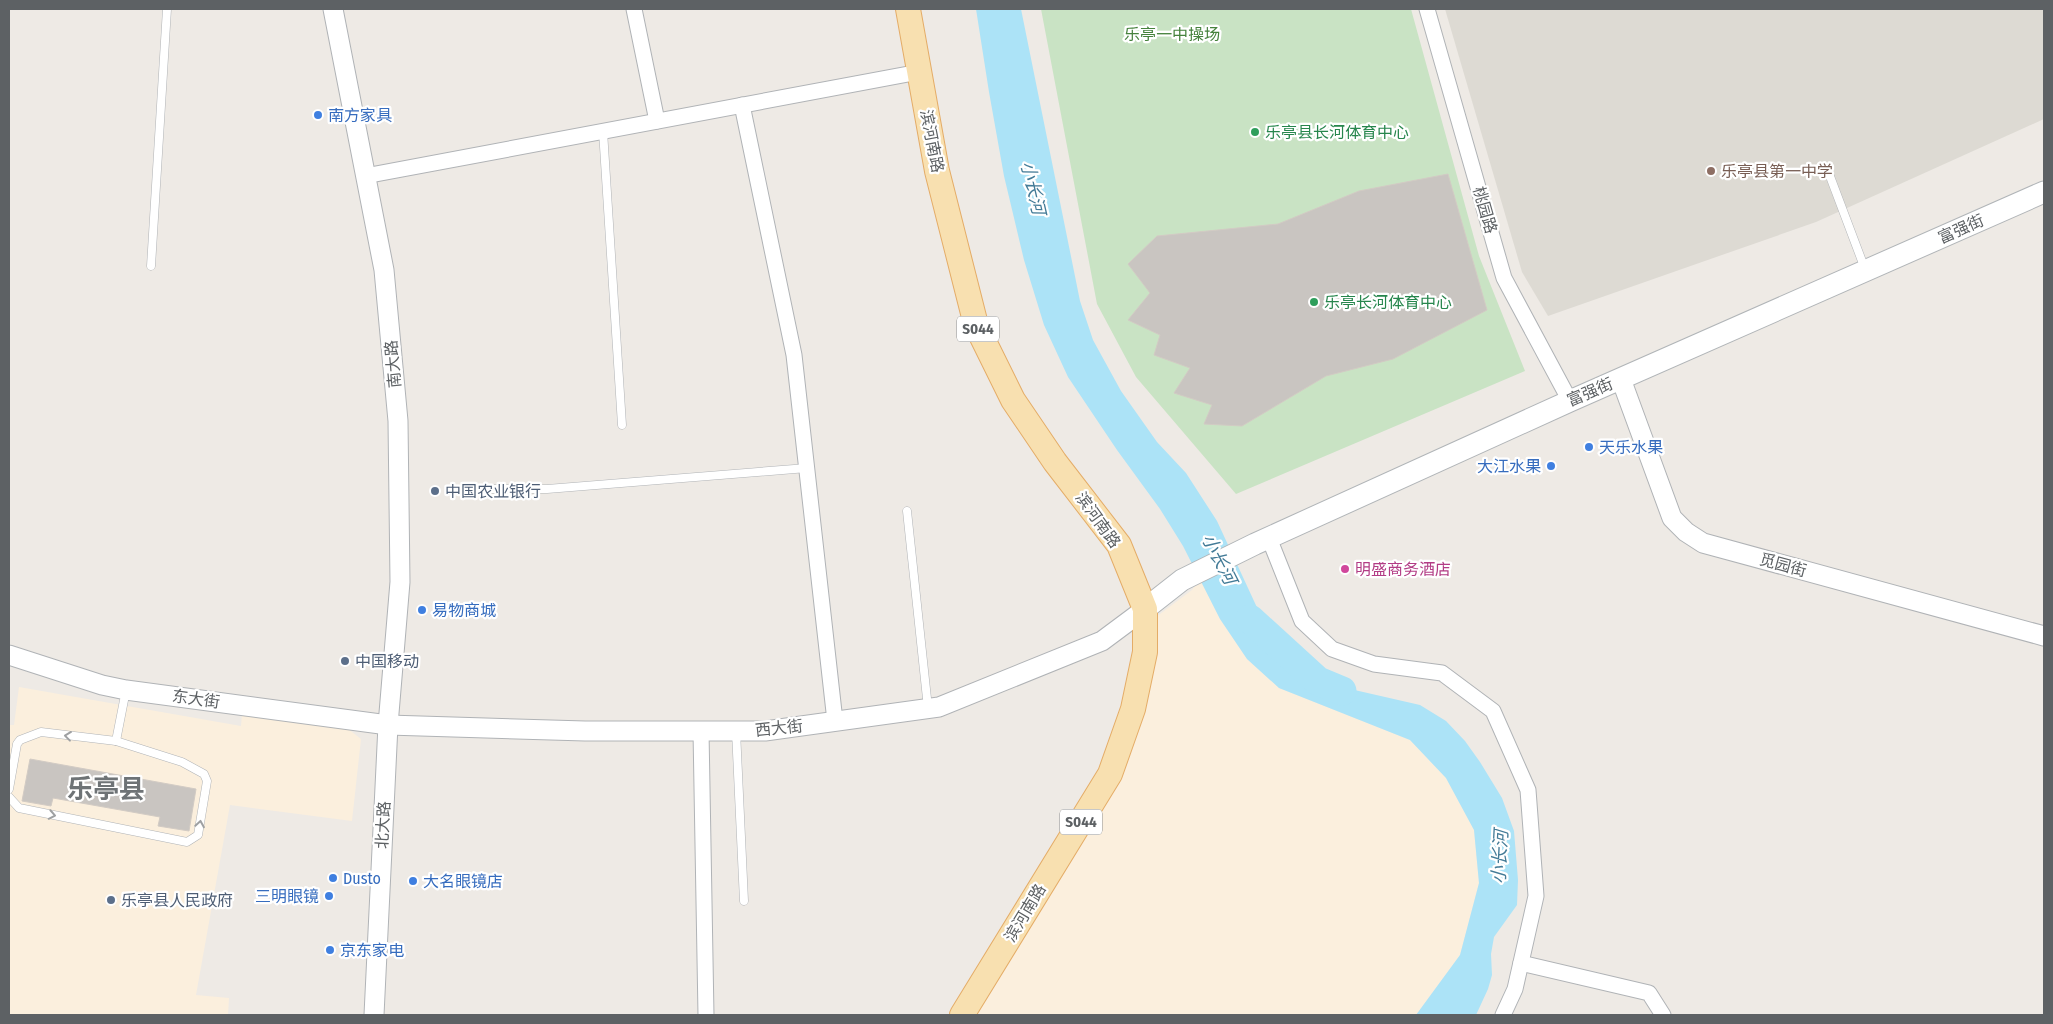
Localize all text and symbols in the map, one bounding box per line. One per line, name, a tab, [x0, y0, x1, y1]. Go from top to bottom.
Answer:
park label: 乐亭一中操场	[1124, 25, 1220, 44]
place label: 南方家具	[328, 106, 392, 125]
street label: 滨河南路	[917, 108, 947, 174]
marker: 南方家具	[312, 109, 324, 121]
place label: 乐亭县长河体育中心	[1265, 123, 1409, 142]
marker: 乐亭县长河体育中心	[1249, 126, 1261, 138]
water label: 小长河	[1016, 159, 1050, 220]
place label: 乐亭县第一中学	[1721, 162, 1833, 181]
marker: 乐亭县第一中学	[1705, 165, 1717, 177]
street label: 桃园路	[1469, 184, 1501, 236]
street label: 富强街	[1935, 211, 1987, 247]
place label: 乐亭长河体育中心	[1324, 293, 1452, 312]
marker: 乐亭长河体育中心	[1308, 296, 1320, 308]
road number: S044	[957, 316, 999, 342]
street label: 南大路	[381, 339, 405, 389]
street label: 富强街	[1564, 374, 1616, 410]
place label: 天乐水果	[1599, 438, 1663, 457]
marker: 天乐水果	[1583, 441, 1595, 453]
place label: 大江水果	[1477, 457, 1541, 476]
marker: 大江水果	[1545, 460, 1557, 472]
place label: 中国农业银行	[445, 482, 541, 501]
marker: 中国农业银行	[429, 485, 441, 497]
street label: 滨河南路	[1072, 489, 1124, 551]
water label: 小长河	[1197, 530, 1242, 591]
street label: 觅园街	[1757, 550, 1809, 580]
place label: 明盛商务酒店	[1355, 560, 1451, 579]
marker: 明盛商务酒店	[1339, 563, 1351, 575]
place label: 易物商城	[432, 601, 496, 620]
marker: 易物商城	[416, 604, 428, 616]
place label: 中国移动	[355, 652, 419, 671]
marker: 中国移动	[339, 655, 351, 667]
street label: 东大街	[171, 686, 221, 712]
street label: 西大街	[754, 716, 804, 740]
one-way arrow	[64, 731, 72, 742]
district label: 乐亭县	[67, 774, 145, 805]
street label: 北大路	[372, 801, 394, 849]
one-way arrow	[47, 809, 56, 819]
road number: S044	[1060, 810, 1102, 834]
one-way arrow	[194, 820, 205, 828]
water label: 小长河	[1488, 826, 1513, 885]
place label: Dusto	[343, 869, 381, 888]
marker: Dusto	[327, 872, 339, 884]
place label: 大名眼镜店	[423, 872, 503, 891]
marker: 大名眼镜店	[407, 875, 419, 887]
street label: 滨河南路	[1000, 881, 1050, 945]
place label: 三明眼镜	[255, 887, 319, 906]
marker: 三明眼镜	[323, 890, 335, 902]
place label: 乐亭县人民政府	[121, 891, 233, 910]
marker: 乐亭县人民政府	[105, 894, 117, 906]
place label: 京东家电	[340, 941, 404, 960]
marker: 京东家电	[324, 944, 336, 956]

